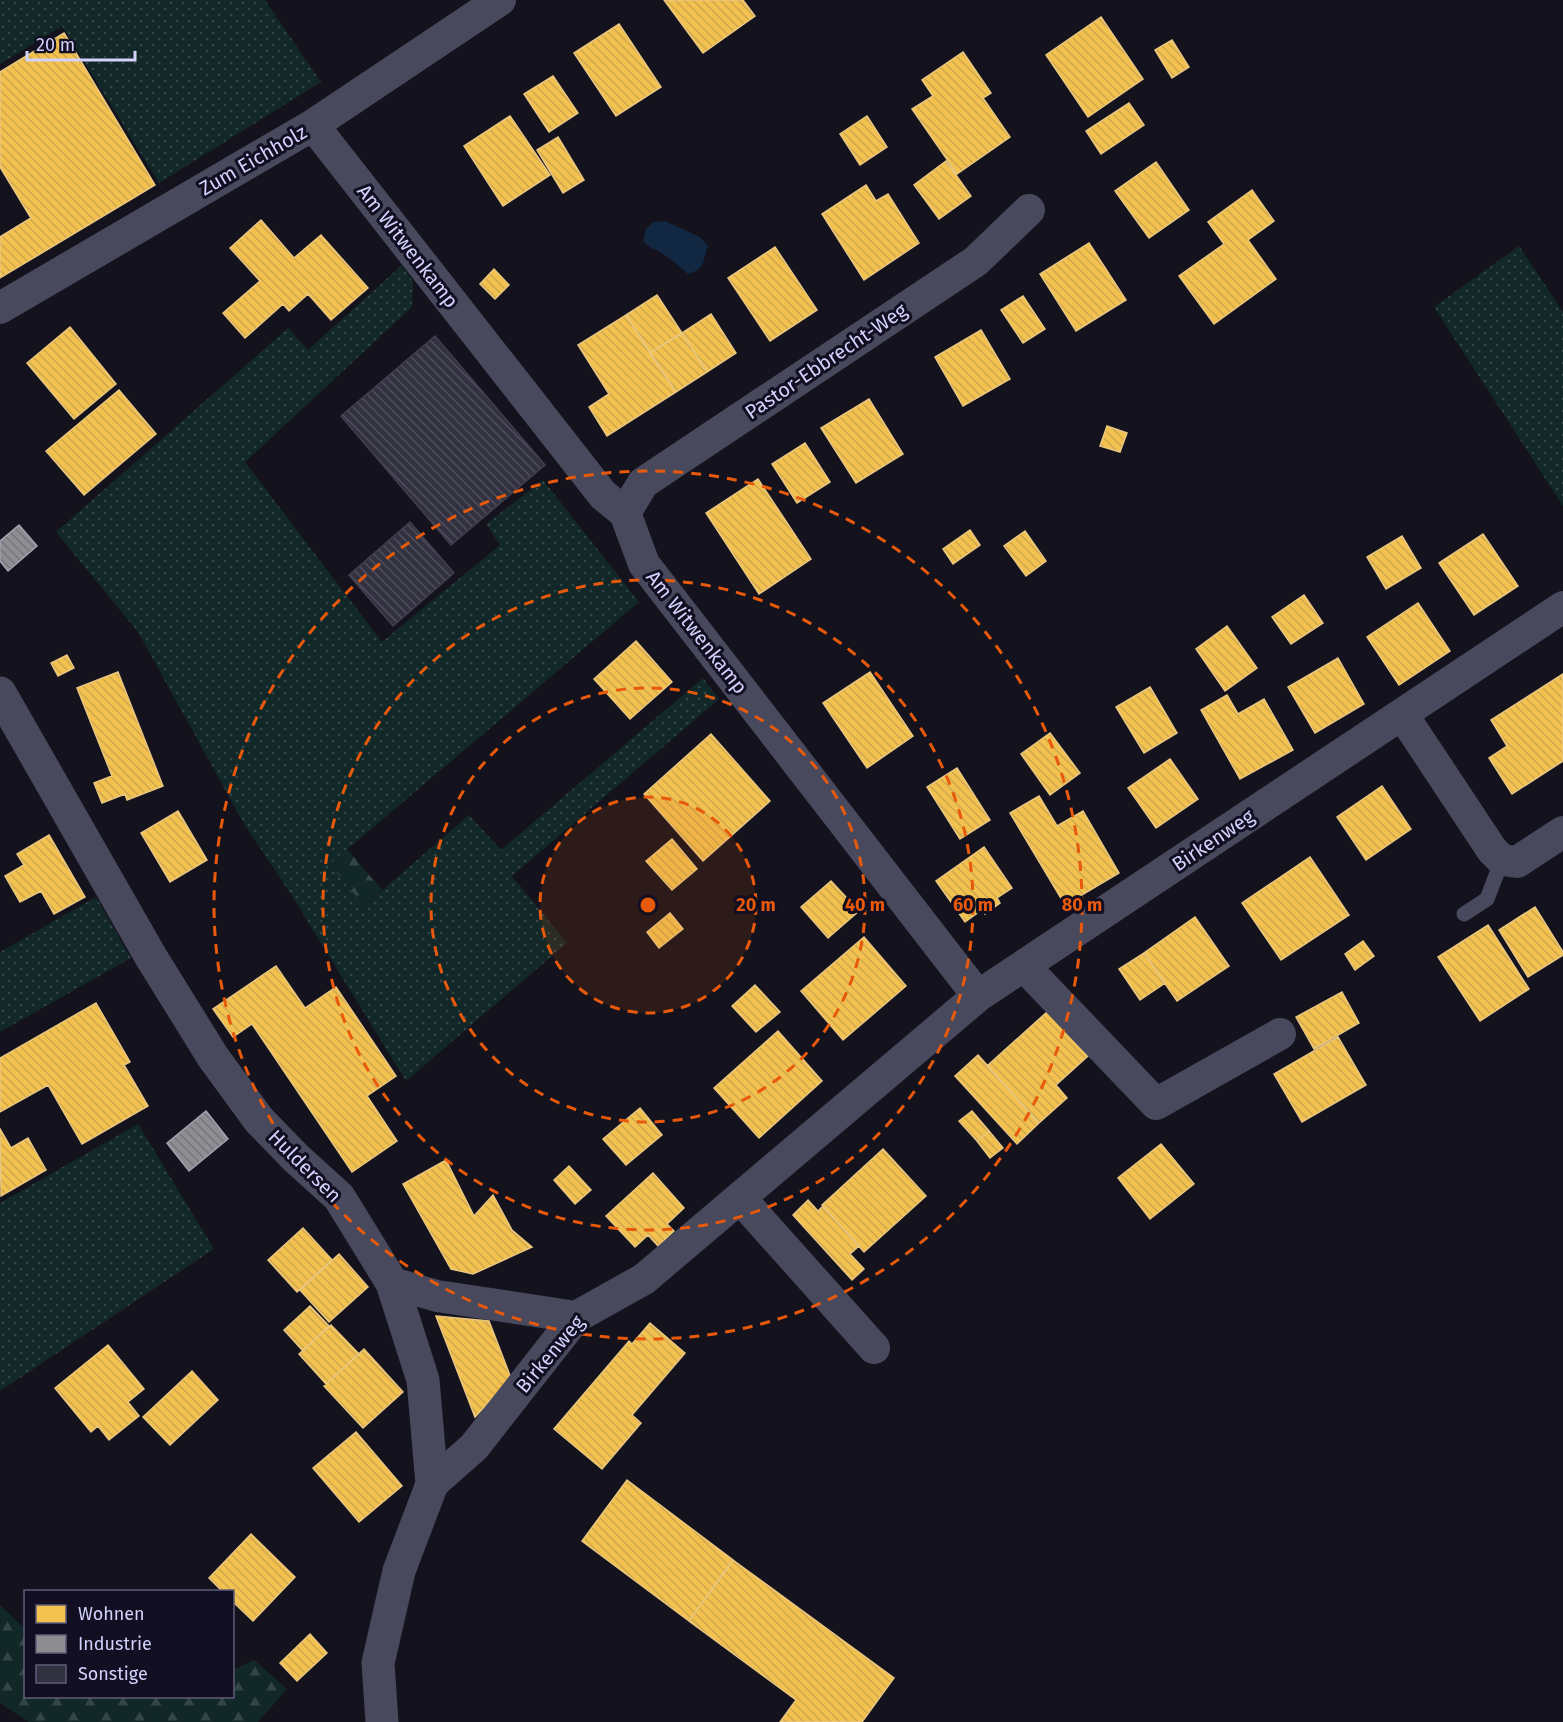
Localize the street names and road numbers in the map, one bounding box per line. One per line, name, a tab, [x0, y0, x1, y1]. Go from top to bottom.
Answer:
street label: Zum Eichholz	[195, 119, 311, 200]
street label: Am Witwenkamp	[352, 179, 464, 313]
street label: Pastor-Ebbrecht-Weg	[740, 298, 912, 424]
street label: Am Witwenkamp	[641, 565, 753, 699]
street label: Birkenweg	[1167, 803, 1259, 876]
street label: Huldersen	[264, 1125, 346, 1207]
street label: Birkenweg	[511, 1310, 590, 1398]

